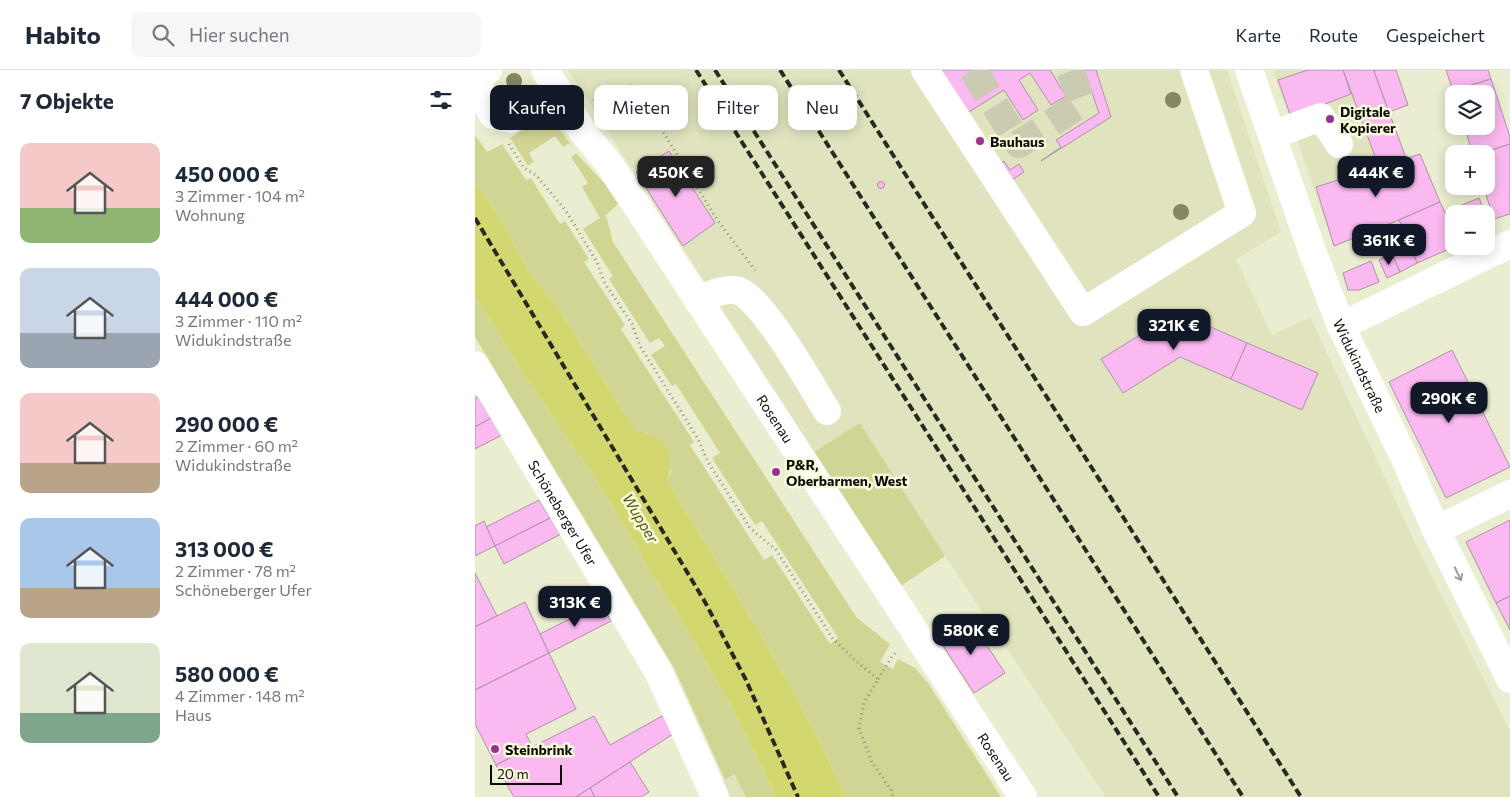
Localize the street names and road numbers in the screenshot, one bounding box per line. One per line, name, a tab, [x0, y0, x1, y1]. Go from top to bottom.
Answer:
street label: Widukindstraße	[1330, 316, 1390, 415]
street label: Rosenau	[754, 391, 797, 446]
street label: Schöneberger Ufer	[525, 457, 602, 569]
street label: Rosenau	[975, 729, 1018, 784]

